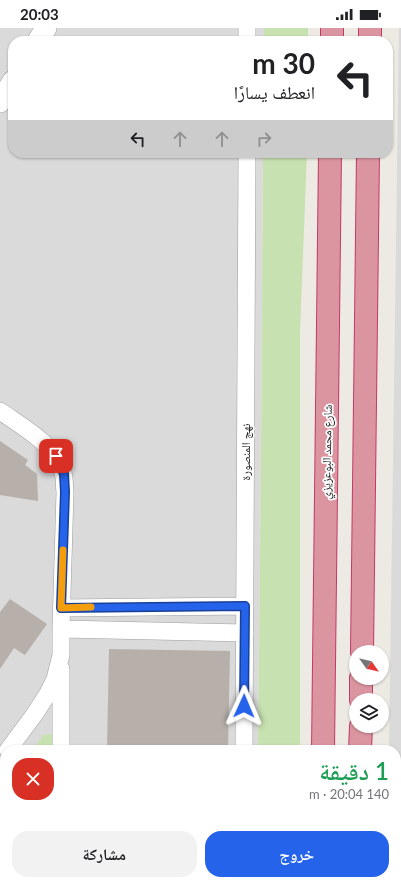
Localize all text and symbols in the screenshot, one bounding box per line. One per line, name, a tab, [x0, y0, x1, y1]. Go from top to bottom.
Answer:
text: 20:03	[20, 5, 59, 23]
text: 30 m	[252, 46, 315, 80]
icon: left	[329, 52, 381, 104]
text: انعطف يسارًا	[234, 81, 315, 103]
icon: left	[127, 128, 149, 150]
icon: ahead	[169, 128, 191, 150]
icon: ahead	[211, 128, 233, 150]
icon: right	[253, 128, 275, 150]
street label: شارع محمد البوعزيزي	[318, 404, 338, 500]
street label: نهج المنصورة	[238, 423, 253, 481]
pin	[39, 439, 73, 473]
icon: arrive	[45, 445, 67, 467]
north arrow	[349, 645, 389, 685]
map controls	[349, 645, 389, 733]
position arrow	[223, 685, 265, 727]
button: layers	[349, 693, 389, 733]
text: 1 دقيقة	[319, 756, 389, 785]
button: close	[12, 758, 54, 800]
text: 140 m · 20:04	[309, 786, 389, 802]
button: مشاركة	[12, 831, 197, 877]
button: خروج	[205, 831, 389, 877]

